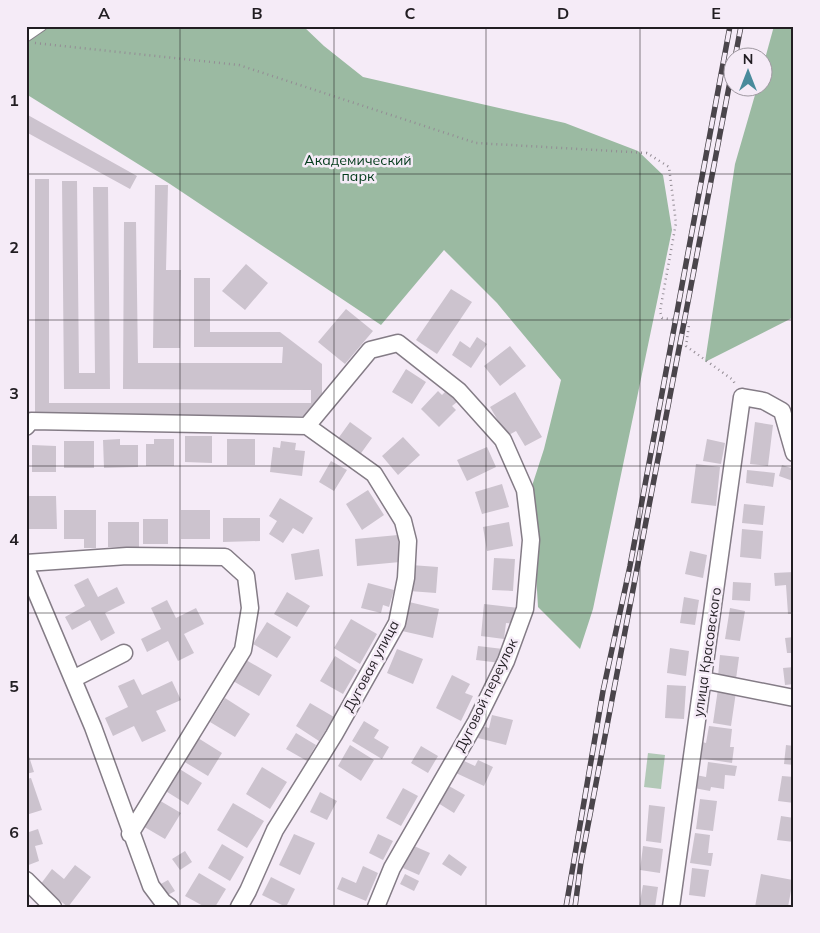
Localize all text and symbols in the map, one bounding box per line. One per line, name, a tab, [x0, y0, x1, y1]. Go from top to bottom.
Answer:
text: A	[98, 3, 110, 23]
text: B	[251, 3, 263, 23]
text: C	[405, 3, 416, 23]
text: D	[557, 3, 569, 23]
text: E	[711, 3, 721, 23]
north arrow	[722, 48, 772, 98]
text: N	[743, 50, 753, 68]
text: 1	[9, 90, 19, 110]
park label: Академический парк	[304, 151, 412, 185]
text: 2	[9, 237, 19, 257]
text: 3	[9, 383, 19, 403]
text: 4	[9, 529, 19, 549]
street label: улица Красовского	[689, 586, 725, 718]
street label: Дуговая улица	[339, 617, 403, 715]
street label: Дуговой переулок	[451, 635, 522, 755]
text: 5	[9, 676, 19, 696]
text: 6	[9, 822, 19, 842]

